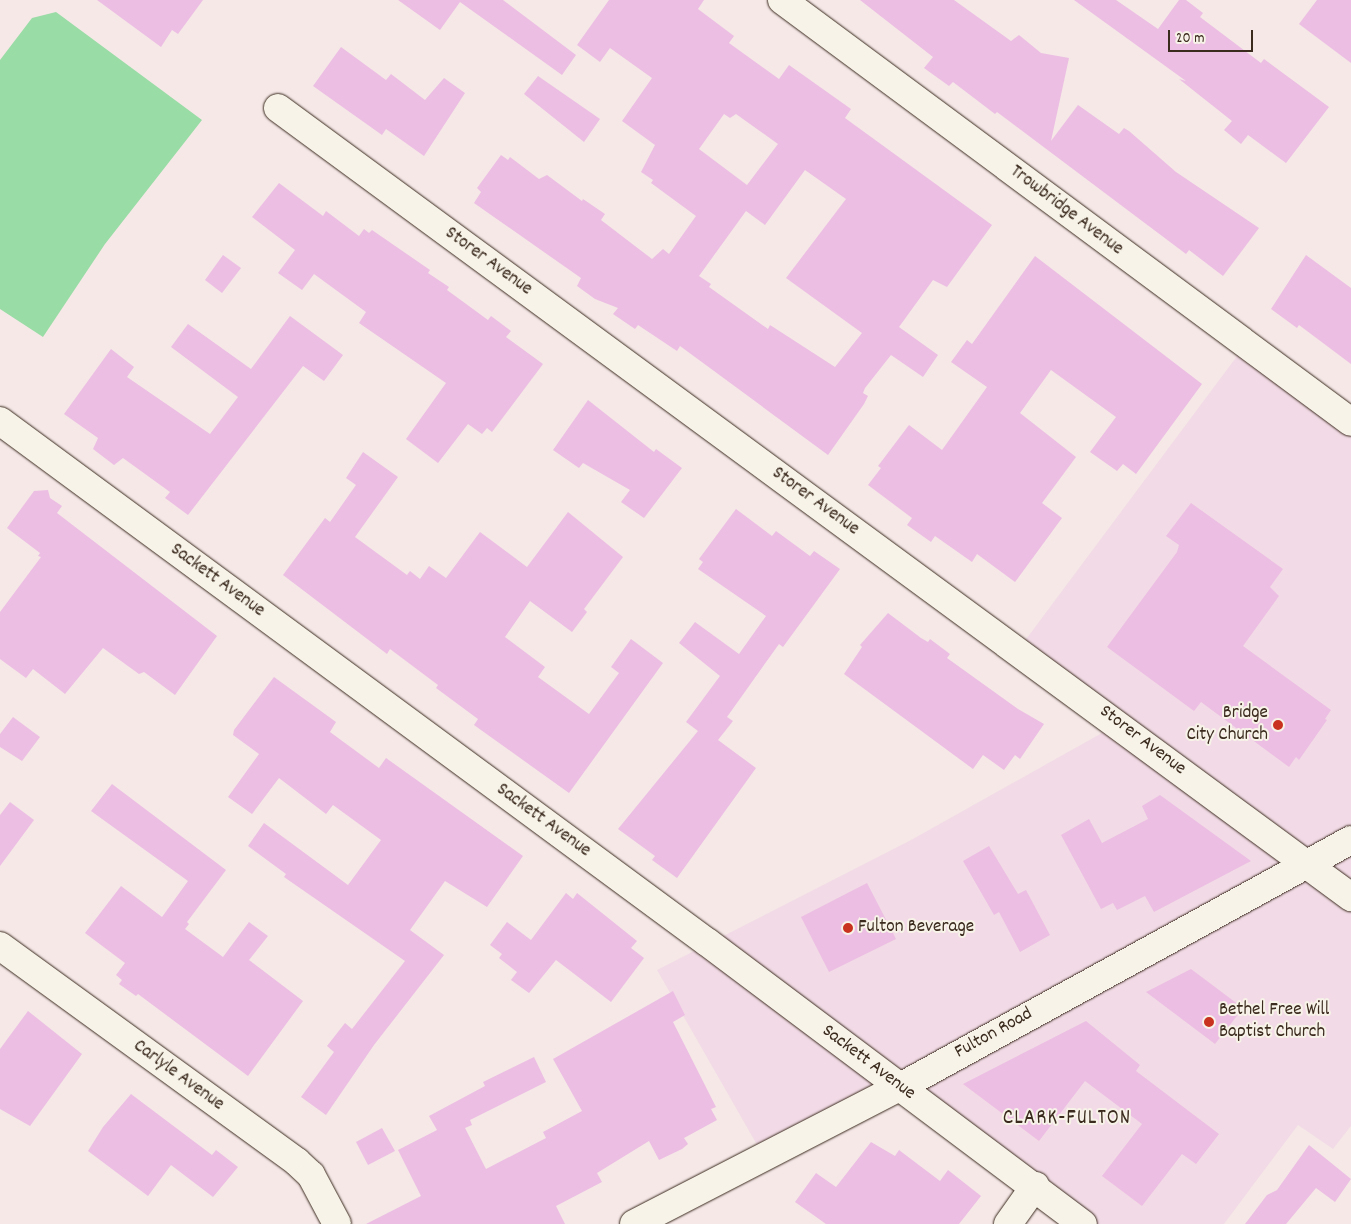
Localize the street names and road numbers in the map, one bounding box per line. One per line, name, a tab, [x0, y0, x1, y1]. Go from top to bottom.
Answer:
street label: Trowbridge Avenue	[1005, 161, 1127, 261]
street label: Storer Avenue	[440, 223, 536, 301]
street label: Storer Avenue	[767, 463, 863, 541]
street label: Sackett Avenue	[165, 539, 269, 623]
street label: Storer Avenue	[1094, 701, 1190, 781]
street label: Sackett Avenue	[491, 779, 595, 863]
street label: Fulton Road	[951, 1003, 1037, 1065]
street label: Sackett Avenue	[817, 1020, 919, 1106]
street label: Carlyle Avenue	[128, 1035, 228, 1117]

